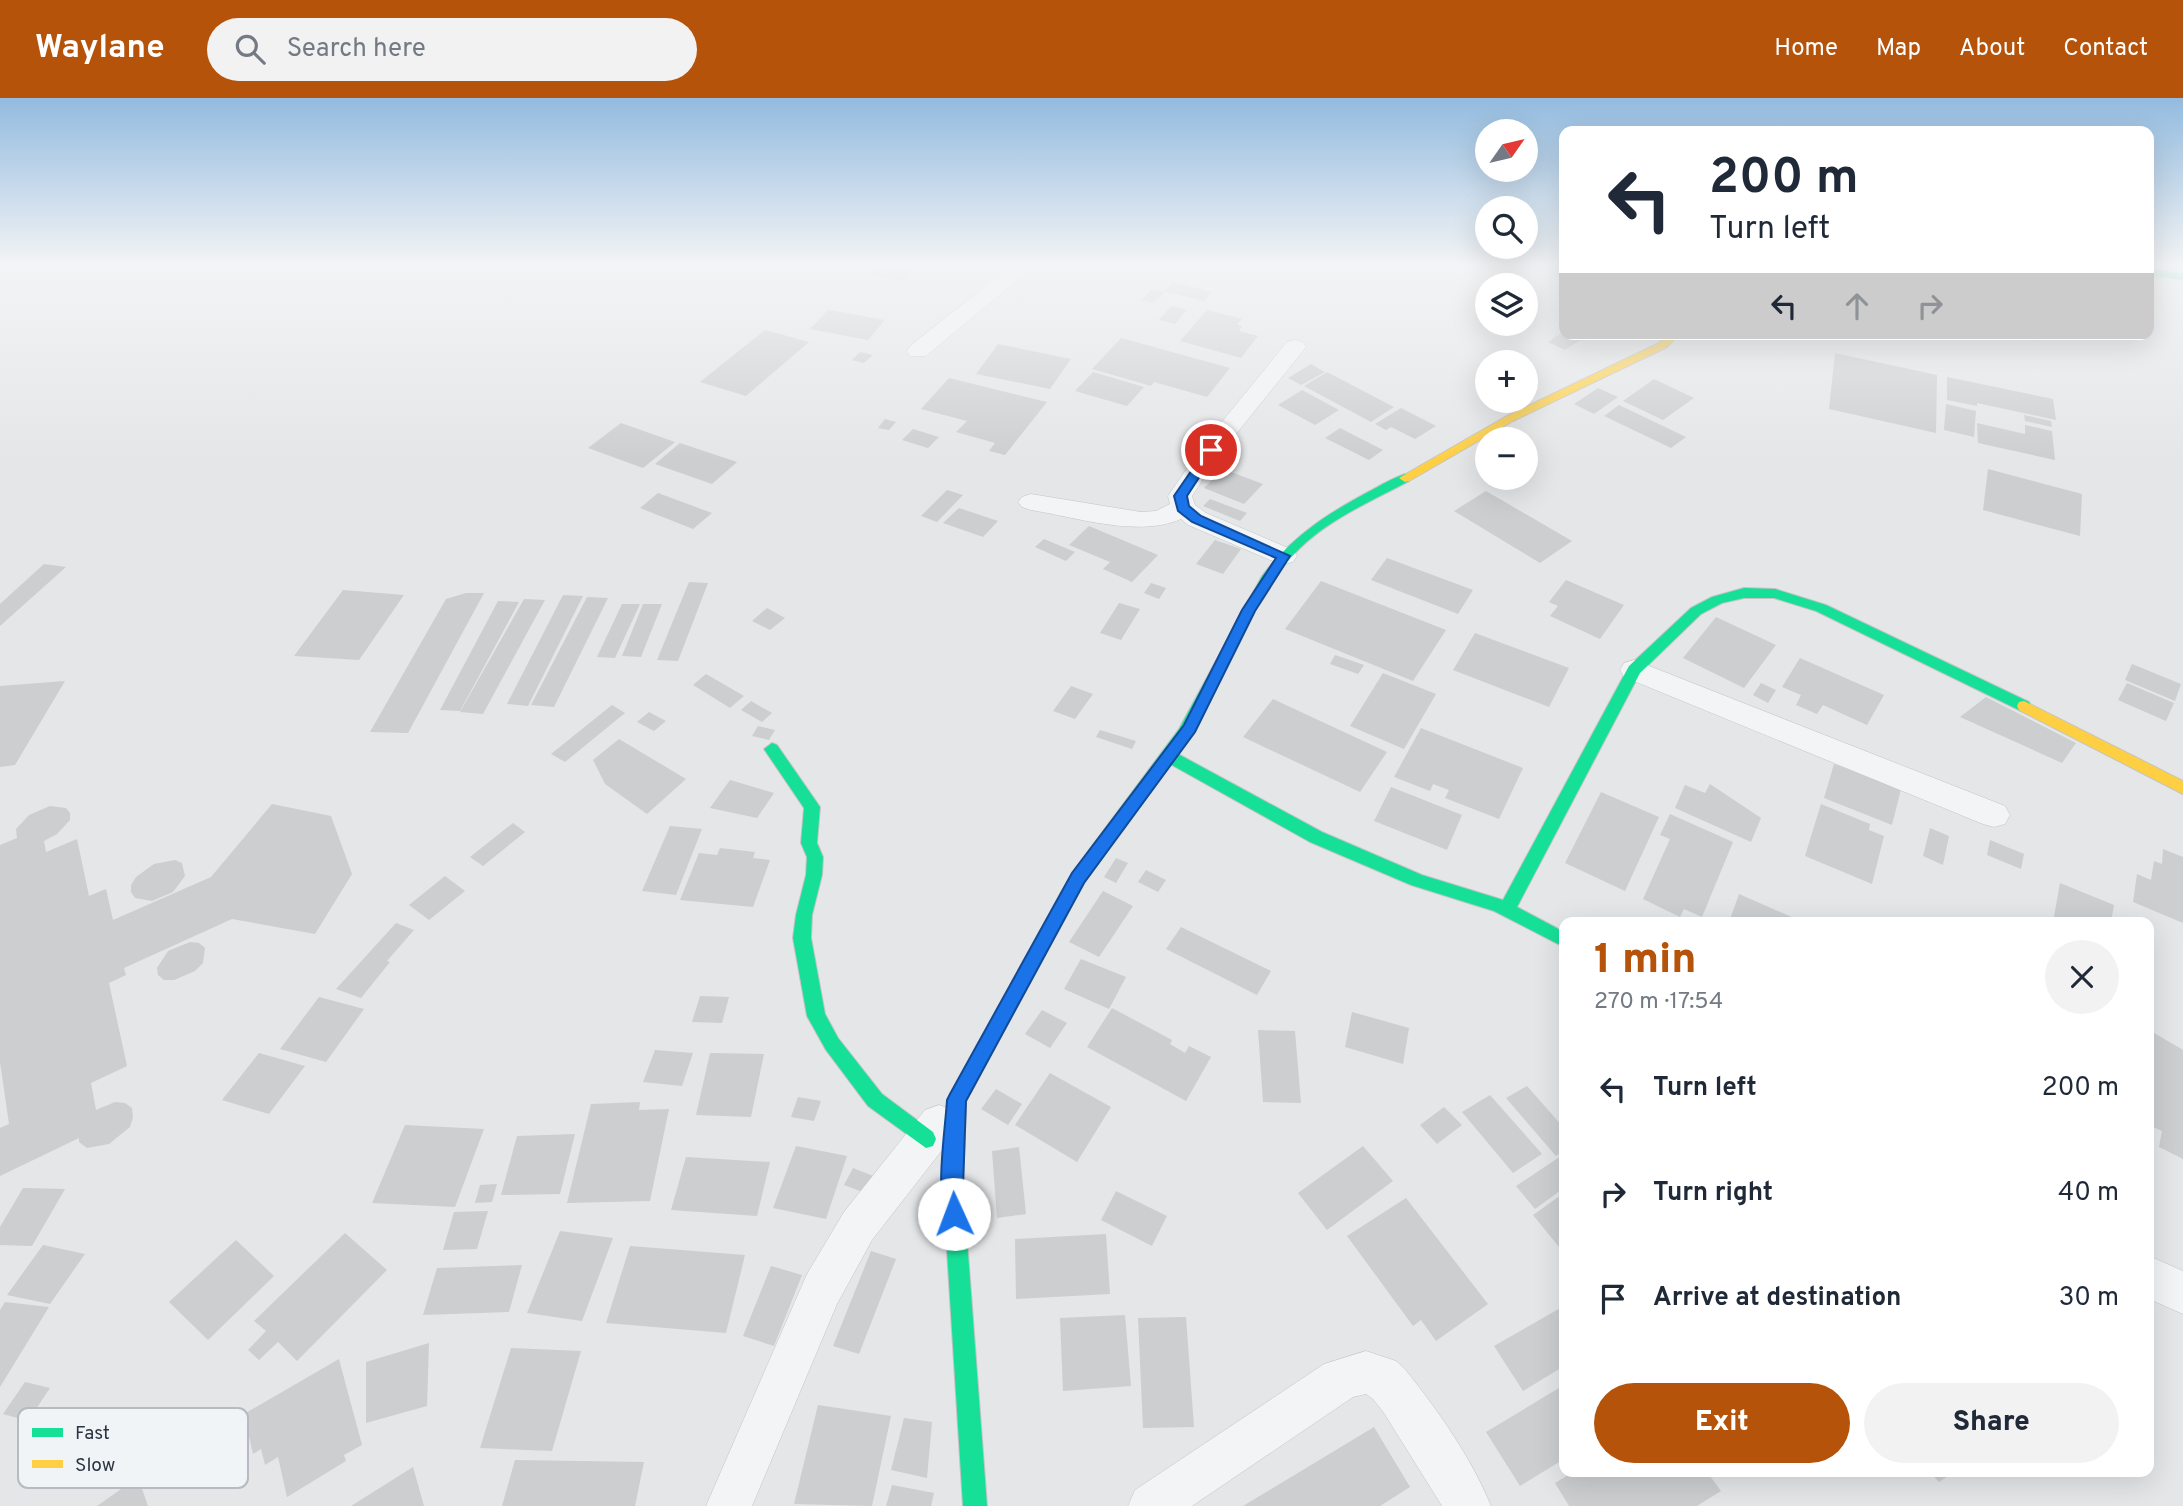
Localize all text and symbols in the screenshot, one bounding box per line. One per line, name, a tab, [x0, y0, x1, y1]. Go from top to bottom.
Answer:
search box	[207, 18, 697, 81]
text: Waylane	[35, 28, 165, 70]
icon: search	[231, 30, 269, 68]
text: Search here	[287, 33, 426, 66]
text: Home	[1774, 34, 1838, 64]
text: Map	[1876, 34, 1921, 64]
text: About	[1959, 34, 2025, 64]
text: Contact	[2063, 34, 2148, 64]
north arrow	[1475, 119, 1538, 182]
map controls	[1475, 119, 1538, 490]
text: 200 m	[1709, 149, 1859, 211]
icon: left	[1594, 154, 1685, 245]
button: search	[1475, 196, 1538, 259]
text: Turn left	[1709, 210, 1830, 250]
button: layers	[1475, 273, 1538, 336]
icon: left	[1765, 287, 1803, 325]
icon: ahead	[1838, 287, 1876, 325]
icon: right	[1911, 287, 1949, 325]
button: +	[1475, 350, 1538, 413]
pin	[1181, 420, 1241, 480]
button: −	[1475, 427, 1538, 490]
icon: arrive	[1192, 431, 1230, 469]
text: 1 min	[1594, 935, 1697, 988]
button: close	[2045, 940, 2119, 1014]
text: 270 m · 17:54	[1594, 988, 1723, 1017]
icon: left	[1594, 1070, 1632, 1108]
text: Turn left	[1653, 1072, 1757, 1105]
text: 200 m	[2042, 1072, 2119, 1105]
icon: right	[1594, 1175, 1632, 1213]
position arrow	[917, 1177, 991, 1251]
text: Turn right	[1653, 1177, 1773, 1210]
text: 40 m	[2058, 1177, 2119, 1210]
icon: arrive	[1594, 1280, 1632, 1318]
text: Arrive at destination	[1653, 1282, 1901, 1315]
text: 30 m	[2059, 1282, 2119, 1315]
button: Exit	[1594, 1383, 1850, 1463]
button: Share	[1864, 1383, 2119, 1463]
legend	[18, 1408, 248, 1488]
text: Fast	[75, 1422, 110, 1446]
text: Slow	[75, 1454, 115, 1478]

